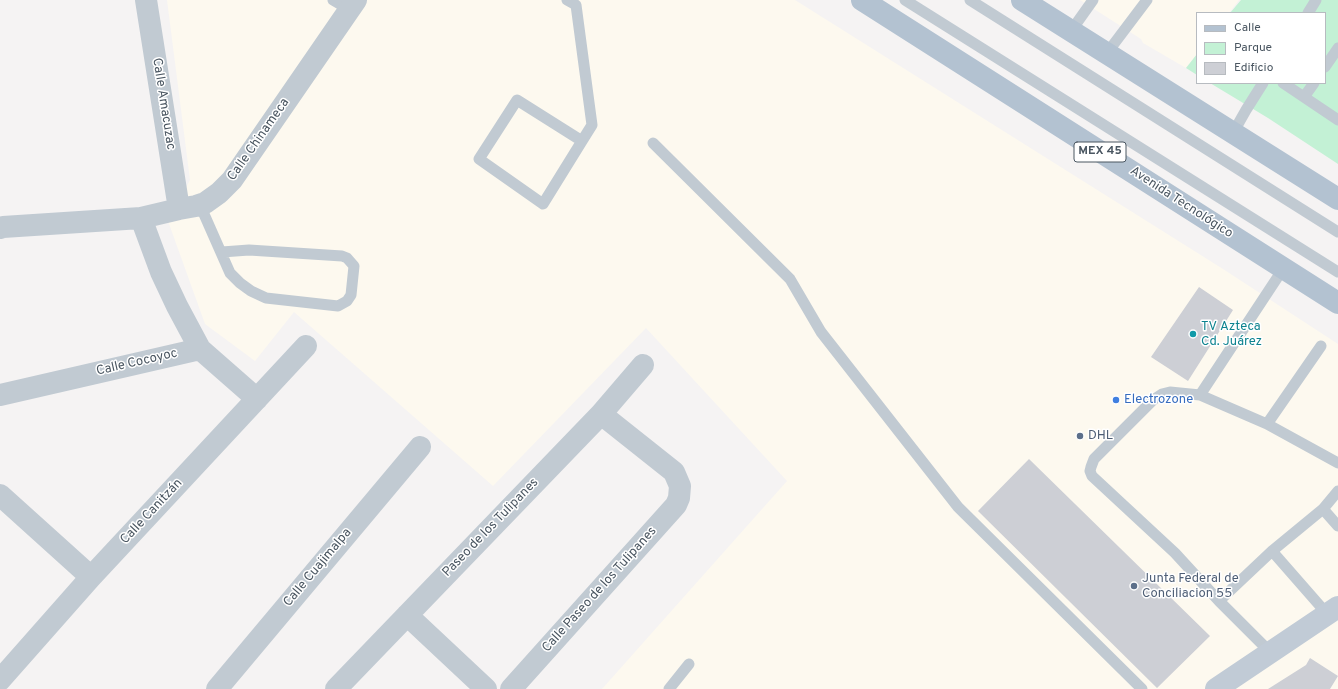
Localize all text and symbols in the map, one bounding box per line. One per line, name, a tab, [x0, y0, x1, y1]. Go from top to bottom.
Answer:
legend	[1196, 12, 1326, 84]
text: Calle	[1234, 20, 1261, 36]
text: Parque	[1234, 40, 1272, 56]
street label: Calle Amacuzac	[148, 57, 178, 151]
text: Edificio	[1234, 60, 1273, 76]
street label: Calle Chinameca	[225, 96, 293, 184]
road number: MEX 45	[1074, 142, 1126, 162]
street label: Avenida Tecnológico	[1127, 164, 1235, 242]
place label: TV Azteca Cd. Juárez	[1201, 319, 1262, 350]
marker: TV Azteca Cd. Juárez	[1188, 329, 1198, 339]
street label: Calle Cocoyoc	[95, 346, 179, 380]
place label: Electrozone	[1124, 392, 1193, 408]
marker: Electrozone	[1111, 395, 1121, 405]
place label: DHL	[1088, 428, 1113, 444]
marker: DHL	[1075, 431, 1085, 441]
street label: Paseo de los Tulipanes	[440, 475, 542, 581]
street label: Calle Canitzán	[118, 476, 186, 548]
street label: Calle Paseo de los Tulipanes	[539, 524, 661, 656]
street label: Calle Cuajimalpa	[281, 526, 355, 610]
place label: Junta Federal de Conciliacion 55	[1142, 571, 1239, 602]
marker: Junta Federal de Conciliacion 55	[1129, 581, 1139, 591]

